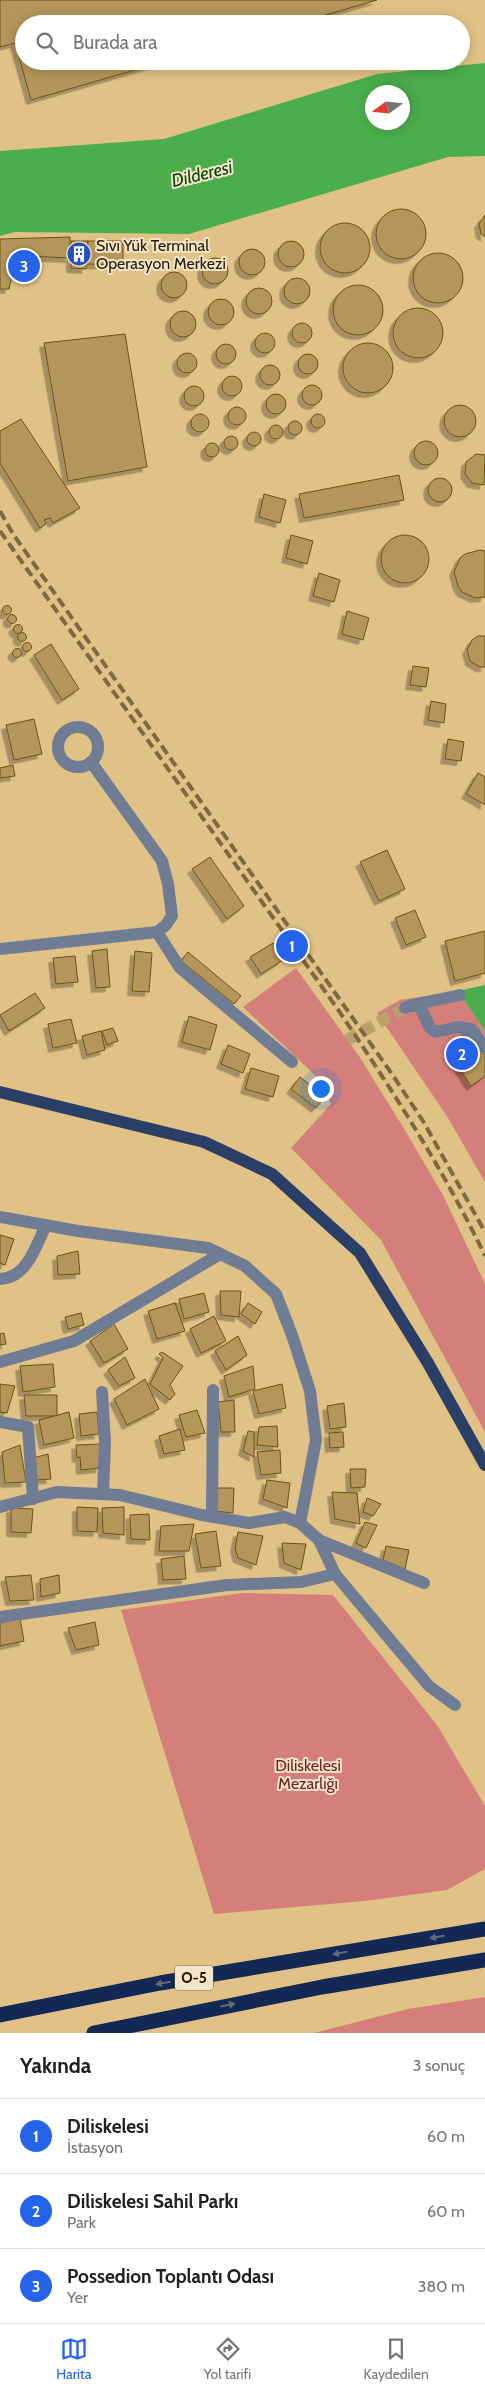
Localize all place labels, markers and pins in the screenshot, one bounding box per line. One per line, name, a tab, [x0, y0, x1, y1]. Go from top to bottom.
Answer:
place label: Sıvı Yük Terminal Operasyon Merkezi	[96, 236, 226, 273]
building icon: Sıvı Yük Terminal Operasyon Merkezi	[66, 241, 92, 267]
pin: 3	[8, 247, 40, 285]
pin: 1	[276, 927, 308, 965]
pin: 2	[446, 1035, 478, 1073]

